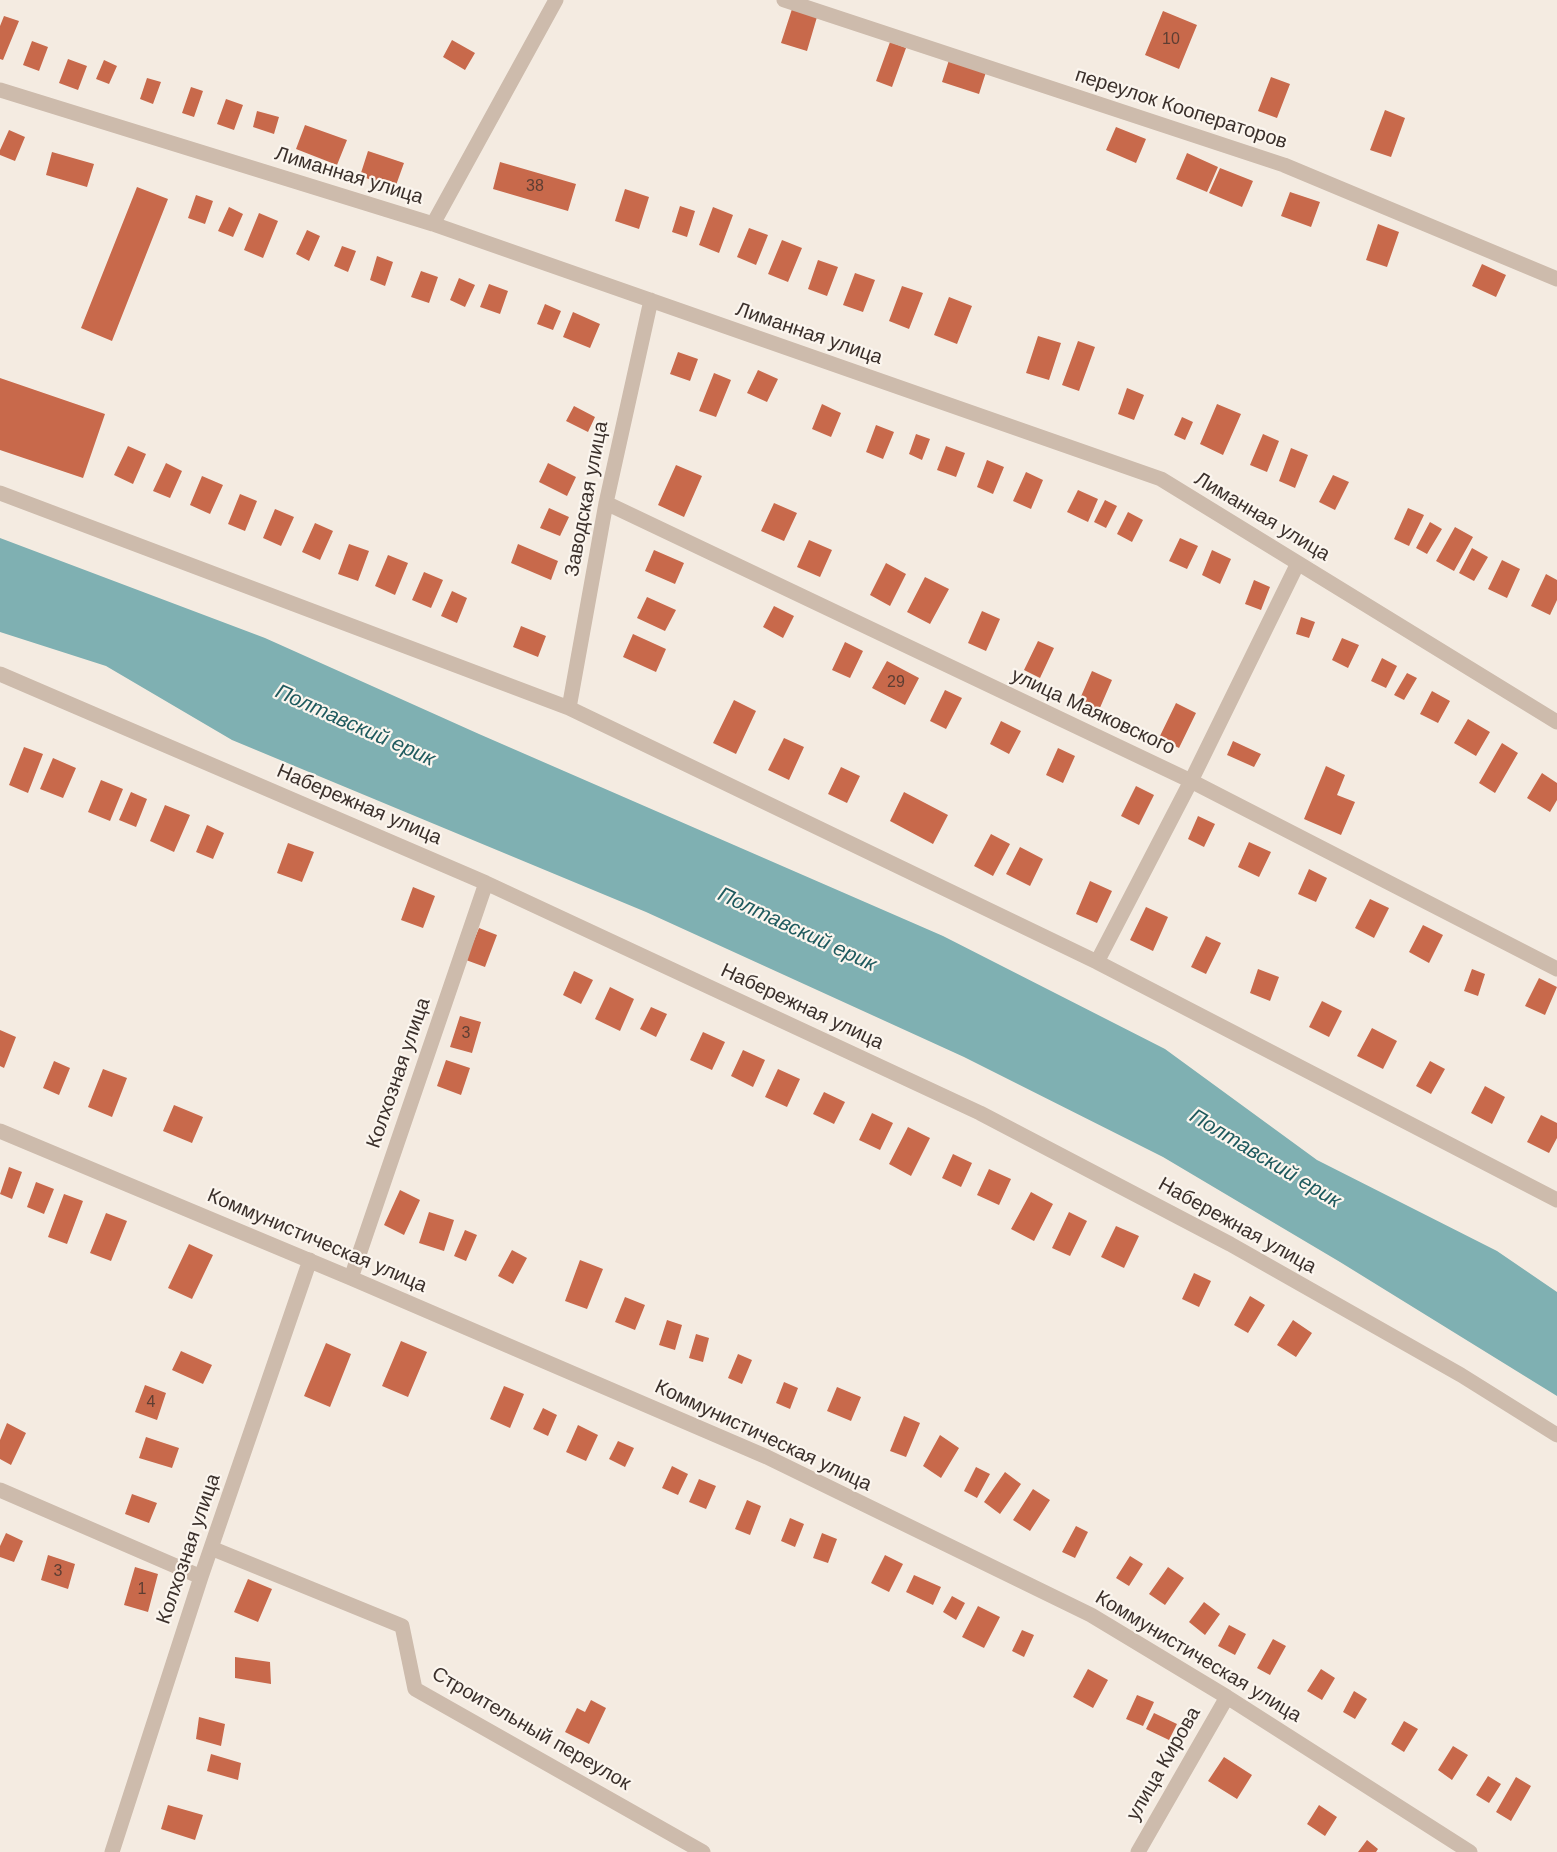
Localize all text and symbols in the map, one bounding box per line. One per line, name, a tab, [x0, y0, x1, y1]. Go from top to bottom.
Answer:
house number: 10	[1162, 30, 1180, 50]
street label: переулок Кооператоров	[1072, 63, 1290, 155]
street label: Лиманная улица	[272, 142, 426, 210]
house number: 38	[526, 177, 544, 197]
street label: Лиманная улица	[732, 298, 886, 370]
street label: Заводская улица	[560, 419, 614, 579]
street label: Лиманная улица	[1190, 467, 1334, 567]
street label: улица Маяковского	[1007, 664, 1179, 760]
house number: 29	[887, 673, 905, 693]
water label: Полтавский ерик	[271, 679, 439, 773]
street label: Набережная улица	[273, 759, 445, 851]
water label: Полтавский ерик	[714, 882, 880, 978]
street label: Набережная улица	[717, 959, 887, 1055]
street label: Колхозная улица	[362, 995, 436, 1151]
house number: 3	[462, 1024, 470, 1044]
water label: Полтавский ерик	[1185, 1104, 1345, 1214]
street label: Набережная улица	[1154, 1173, 1320, 1279]
street label: Коммунистическая улица	[204, 1184, 430, 1298]
street label: Коммунистическая улица	[651, 1375, 875, 1497]
house number: 4	[147, 1393, 155, 1413]
street label: Колхозная улица	[152, 1471, 226, 1627]
house number: 3	[54, 1562, 62, 1582]
house number: 1	[138, 1580, 146, 1600]
street label: Коммунистическая улица	[1091, 1586, 1305, 1728]
street label: Строительный переулок	[427, 1662, 635, 1796]
street label: улица Кирова	[1122, 1703, 1206, 1825]

